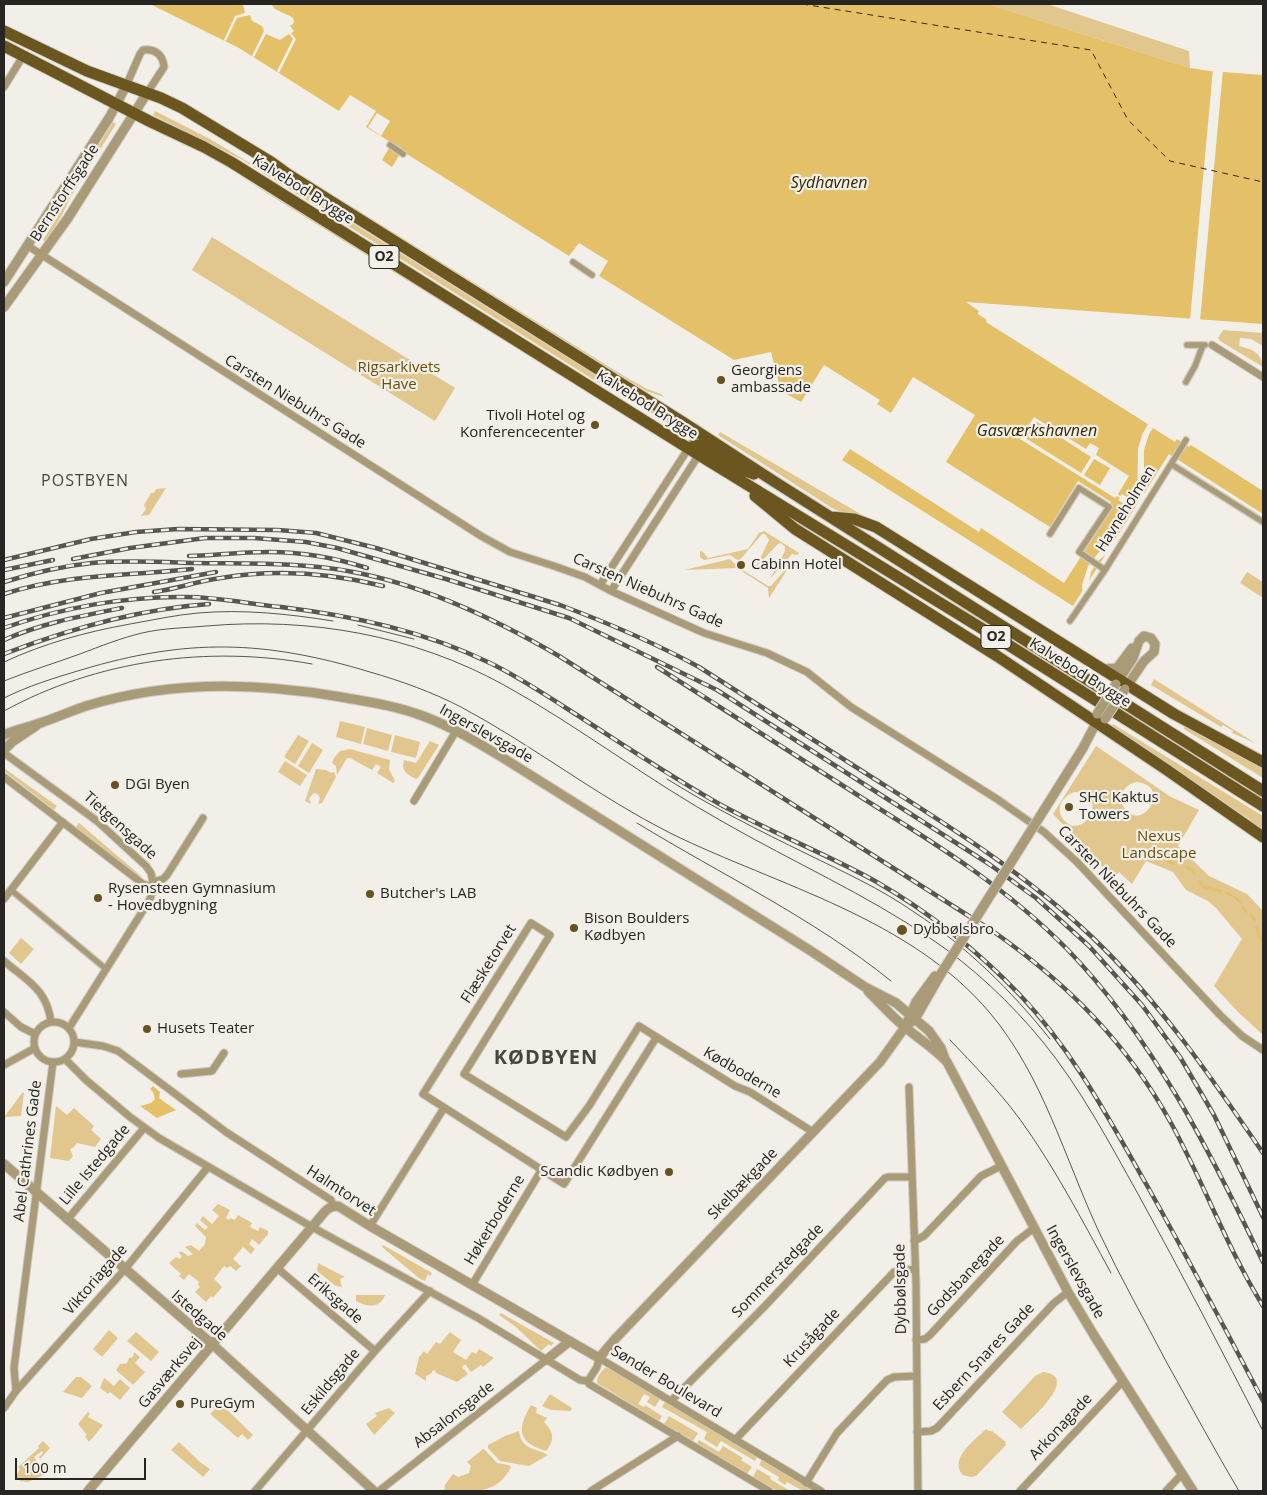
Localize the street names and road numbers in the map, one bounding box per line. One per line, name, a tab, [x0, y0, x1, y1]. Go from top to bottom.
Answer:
street label: Bernstorffsgade	[27, 141, 103, 245]
street label: Kalvebod Brygge	[249, 151, 357, 229]
road number: O2	[369, 246, 399, 268]
street label: Carsten Niebuhrs Gade	[221, 351, 369, 453]
street label: Kalvebod Brygge	[593, 366, 701, 444]
street label: Havneholmen	[1092, 463, 1160, 555]
street label: Carsten Niebuhrs Gade	[570, 550, 726, 632]
road number: O2	[981, 626, 1011, 649]
street label: Kalvebod Brygge	[1026, 634, 1134, 712]
street label: Ingerslevsgade	[436, 701, 536, 767]
street label: Tietgensgade	[79, 788, 161, 864]
street label: Carsten Niebuhrs Gade	[1054, 822, 1180, 952]
street label: Flæsketorvet	[458, 921, 520, 1007]
street label: Kødboderne	[700, 1043, 784, 1103]
street label: Abel Cathrines Gade	[10, 1079, 46, 1223]
street label: Lille Istedgade	[56, 1121, 134, 1209]
street label: Skelbækgade	[704, 1145, 782, 1223]
street label: Halmtorvet	[303, 1162, 379, 1220]
street label: Høkerboderne	[461, 1172, 529, 1268]
street label: Sommerstedgade	[729, 1220, 827, 1322]
street label: Ingerslevsgade	[1042, 1222, 1108, 1322]
street label: Godsbanegade	[923, 1231, 1009, 1321]
street label: Viktoriagade	[61, 1241, 131, 1319]
street label: Dybbølsgade	[891, 1243, 911, 1335]
street label: Eriksgade	[304, 1270, 366, 1328]
street label: Istedgade	[167, 1287, 231, 1345]
street label: Esbern Snares Gade	[930, 1299, 1038, 1415]
street label: Krusågade	[780, 1305, 844, 1371]
street label: Gasværksvej	[135, 1334, 205, 1412]
street label: Sønder Boulevard	[608, 1342, 724, 1422]
street label: Eskildsgade	[298, 1345, 364, 1419]
street label: Absalonsgade	[410, 1378, 498, 1452]
street label: Arkonagade	[1026, 1390, 1096, 1464]

